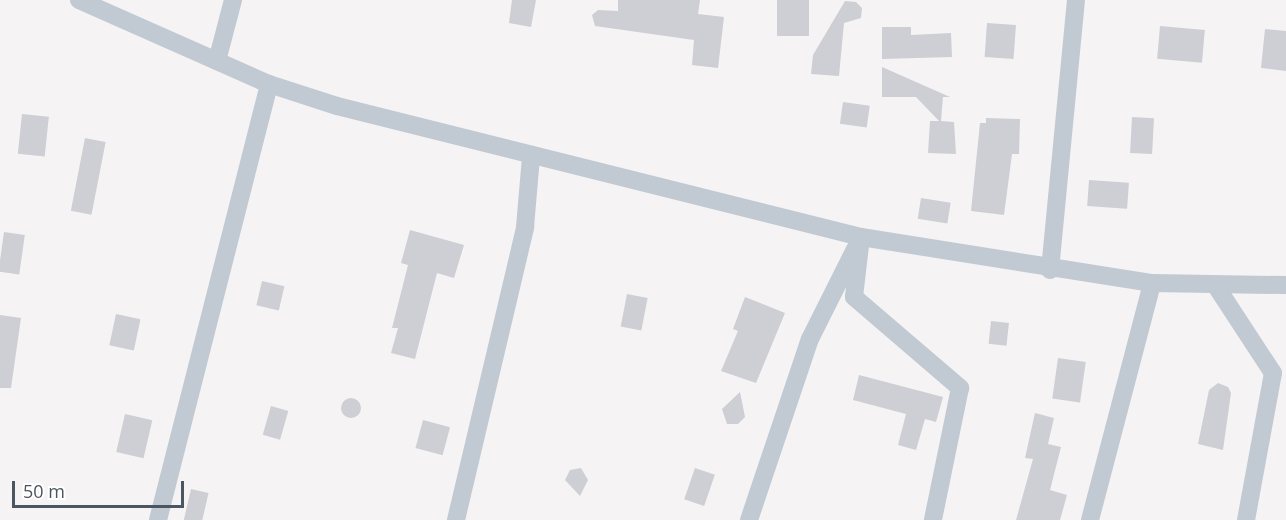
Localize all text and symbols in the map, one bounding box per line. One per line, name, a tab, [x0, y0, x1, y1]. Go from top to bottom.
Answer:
scale bar	[15, 469, 188, 507]
text: 50 m	[23, 479, 65, 503]

